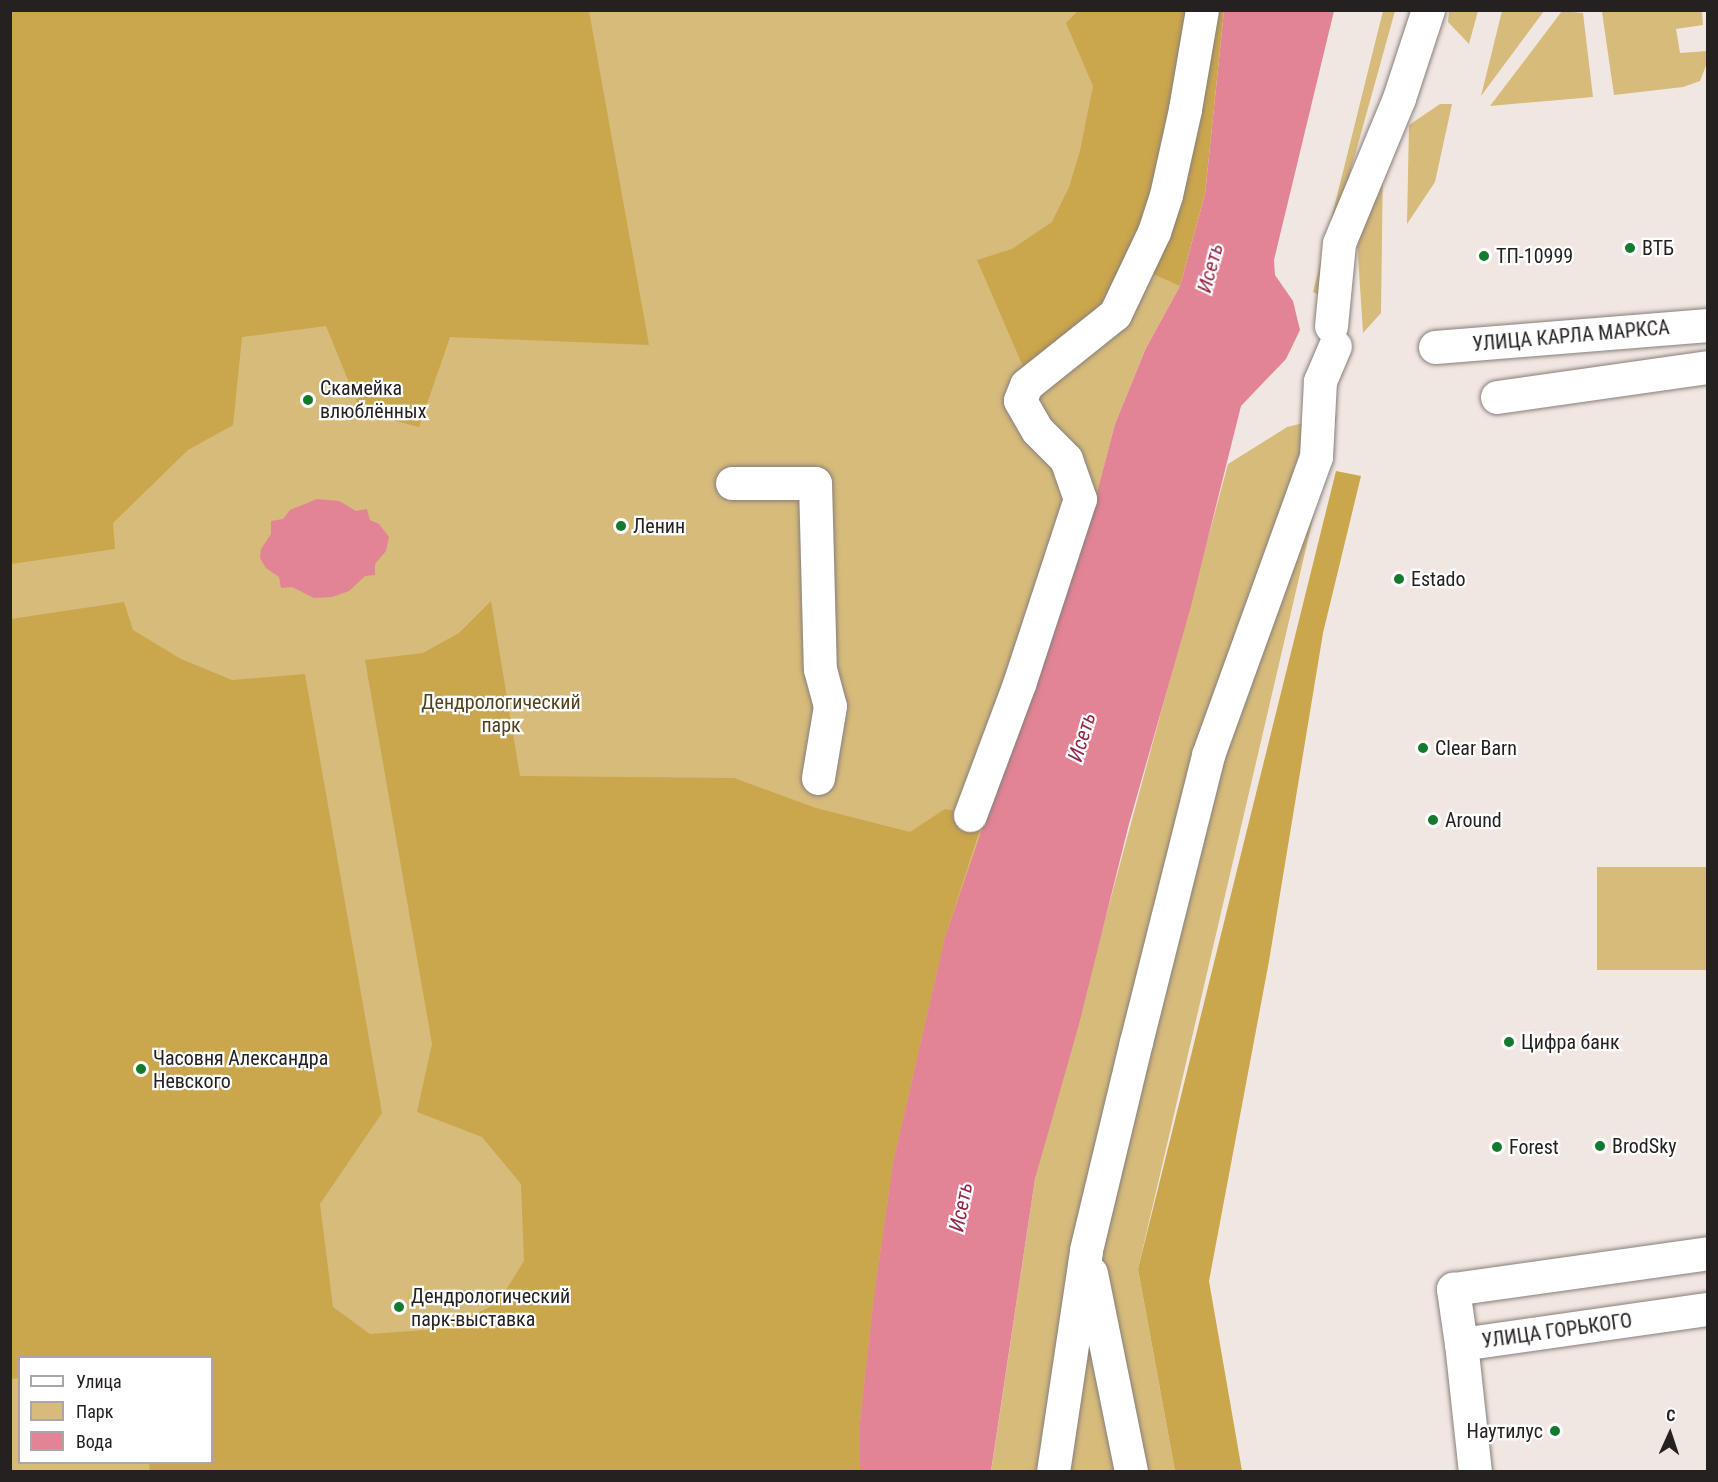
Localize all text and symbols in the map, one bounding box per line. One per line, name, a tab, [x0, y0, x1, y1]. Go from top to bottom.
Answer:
place label: ВТБ	[1642, 236, 1674, 260]
water label: Исеть	[1191, 241, 1229, 295]
marker: ВТБ	[1623, 241, 1637, 255]
place label: ТП-10999	[1496, 244, 1573, 268]
marker: ТП-10999	[1477, 249, 1491, 263]
street label: УЛИЦА КАРЛА МАРКСА	[1471, 315, 1671, 357]
place label: Скамейка влюблённых	[320, 376, 426, 423]
marker: Скамейка влюблённых	[301, 393, 315, 407]
place label: Ленин	[633, 514, 685, 538]
marker: Ленин	[614, 519, 628, 533]
place label: Estado	[1411, 567, 1466, 591]
marker: Estado	[1392, 572, 1406, 586]
park label: Дендрологический парк	[421, 691, 581, 738]
water label: Исеть	[1063, 709, 1101, 765]
place label: Clear Barn	[1435, 736, 1517, 760]
marker: Clear Barn	[1416, 741, 1430, 755]
place label: Around	[1445, 808, 1502, 832]
marker: Around	[1426, 813, 1440, 827]
place label: Цифра банк	[1521, 1030, 1620, 1054]
marker: Цифра банк	[1502, 1035, 1516, 1049]
place label: Часовня Александра Невского	[153, 1046, 328, 1093]
marker: Часовня Александра Невского	[134, 1062, 148, 1076]
place label: BrodSky	[1612, 1134, 1676, 1158]
place label: Forest	[1509, 1135, 1559, 1159]
marker: BrodSky	[1593, 1139, 1607, 1153]
marker: Forest	[1490, 1140, 1504, 1154]
water label: Исеть	[944, 1180, 978, 1234]
place label: Дендрологический парк-выставка	[411, 1284, 570, 1331]
marker: Дендрологический парк-выставка	[392, 1300, 406, 1314]
street label: УЛИЦА ГОРЬКОГО	[1480, 1309, 1634, 1353]
legend	[18, 1356, 213, 1464]
text: Улица	[76, 1371, 122, 1392]
text: Парк	[76, 1401, 113, 1422]
north arrow	[1640, 1404, 1700, 1464]
text: С	[1666, 1406, 1676, 1425]
place label: Наутилус	[1466, 1419, 1543, 1443]
marker: Наутилус	[1548, 1424, 1562, 1438]
text: Вода	[76, 1431, 113, 1452]

